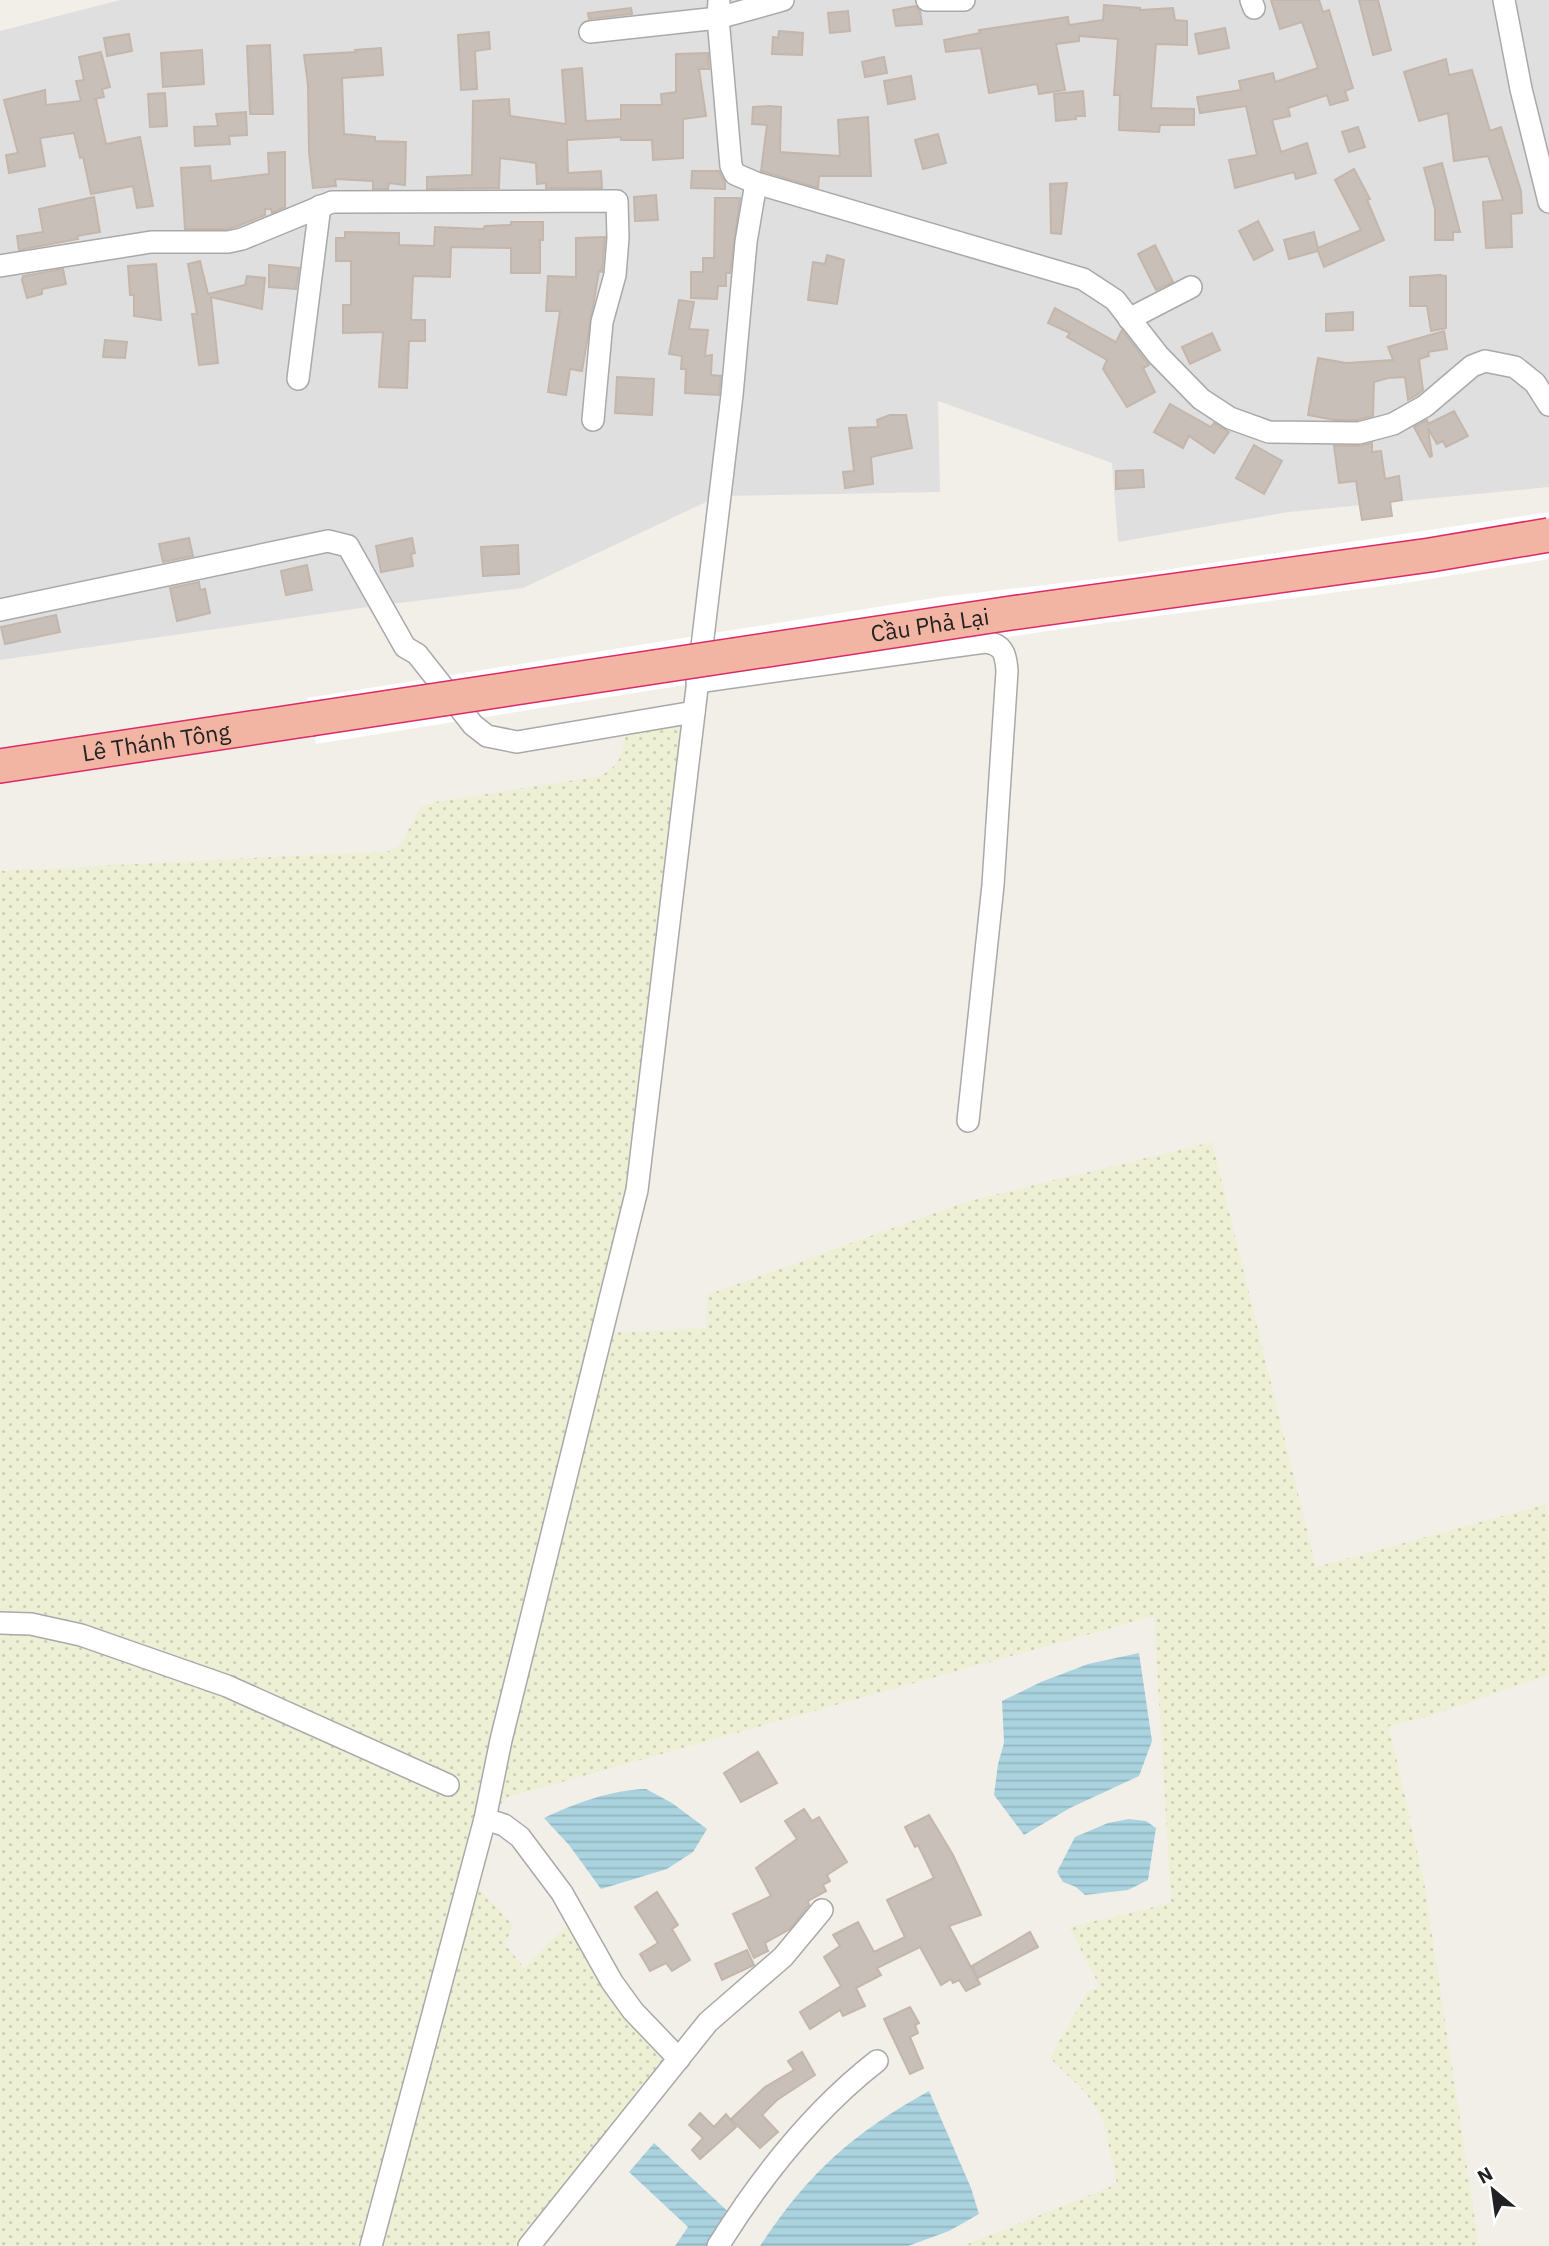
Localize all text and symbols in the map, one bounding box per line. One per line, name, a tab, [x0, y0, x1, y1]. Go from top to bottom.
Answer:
street label: Cầu Phả Lại	[869, 601, 991, 648]
street label: Lê Thánh Tông	[80, 715, 232, 767]
north arrow	[1458, 2155, 1528, 2225]
text: N	[1473, 2161, 1497, 2189]

